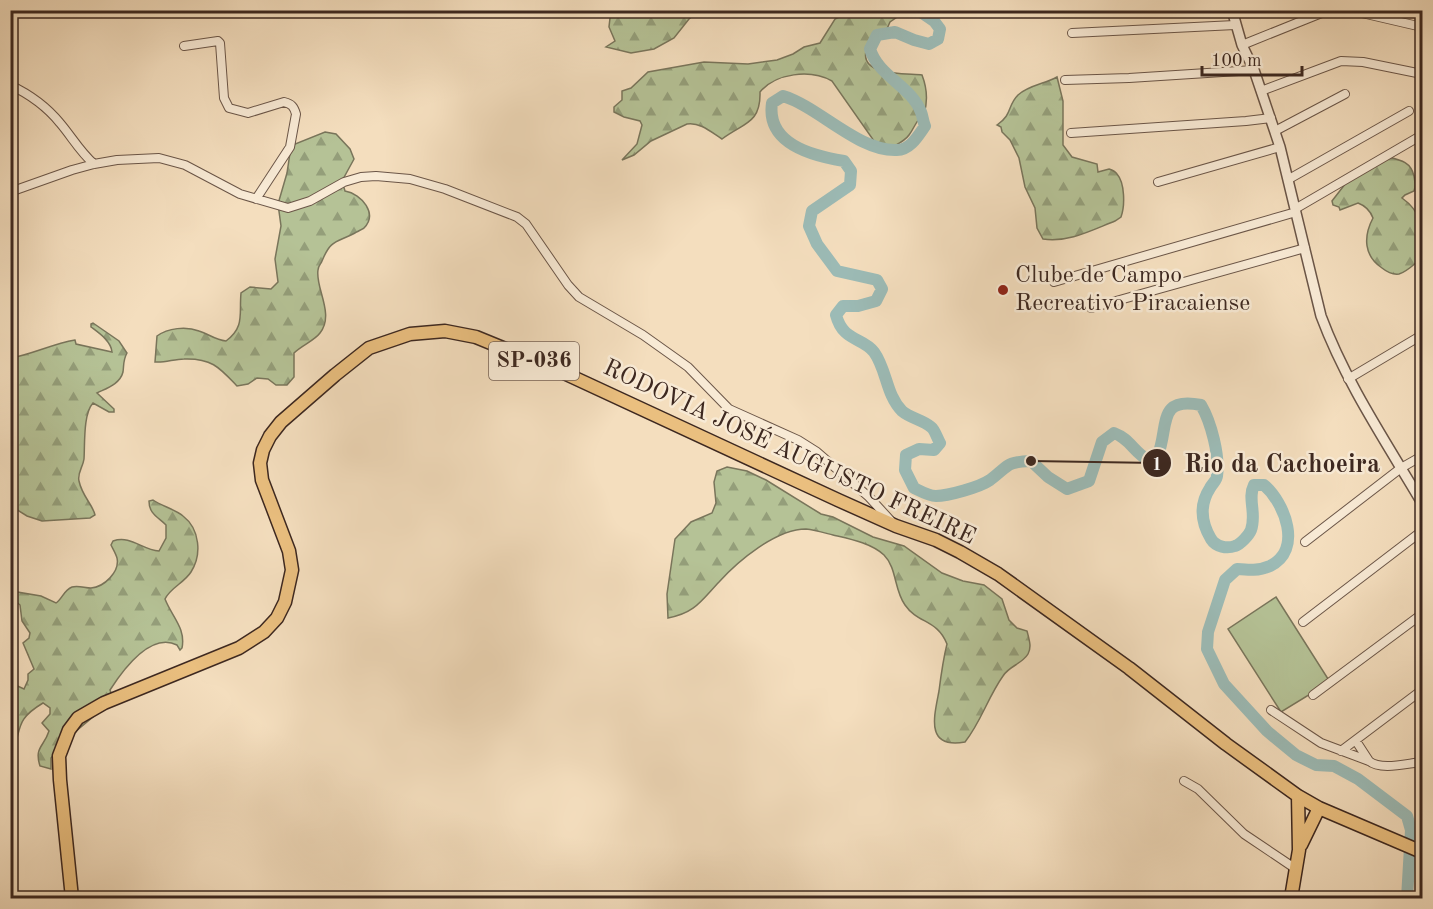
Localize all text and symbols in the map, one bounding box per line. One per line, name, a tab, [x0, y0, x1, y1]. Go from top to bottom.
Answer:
scale bar	[1202, 39, 1302, 77]
text: 100 m	[1211, 52, 1262, 70]
place label: Clube de Campo Recreativo Piracaiense	[1015, 264, 1250, 316]
marker: Clube de Campo Recreativo Piracaiense	[996, 283, 1010, 297]
road number: SP-036	[489, 342, 579, 380]
street label: RODOVIA JOSÉ AUGUSTO FREIRE	[599, 352, 981, 550]
callout: Rio da Cachoeira	[1142, 441, 1392, 485]
text: Rio da Cachoeira	[1184, 452, 1380, 478]
text: 1	[1152, 456, 1162, 474]

